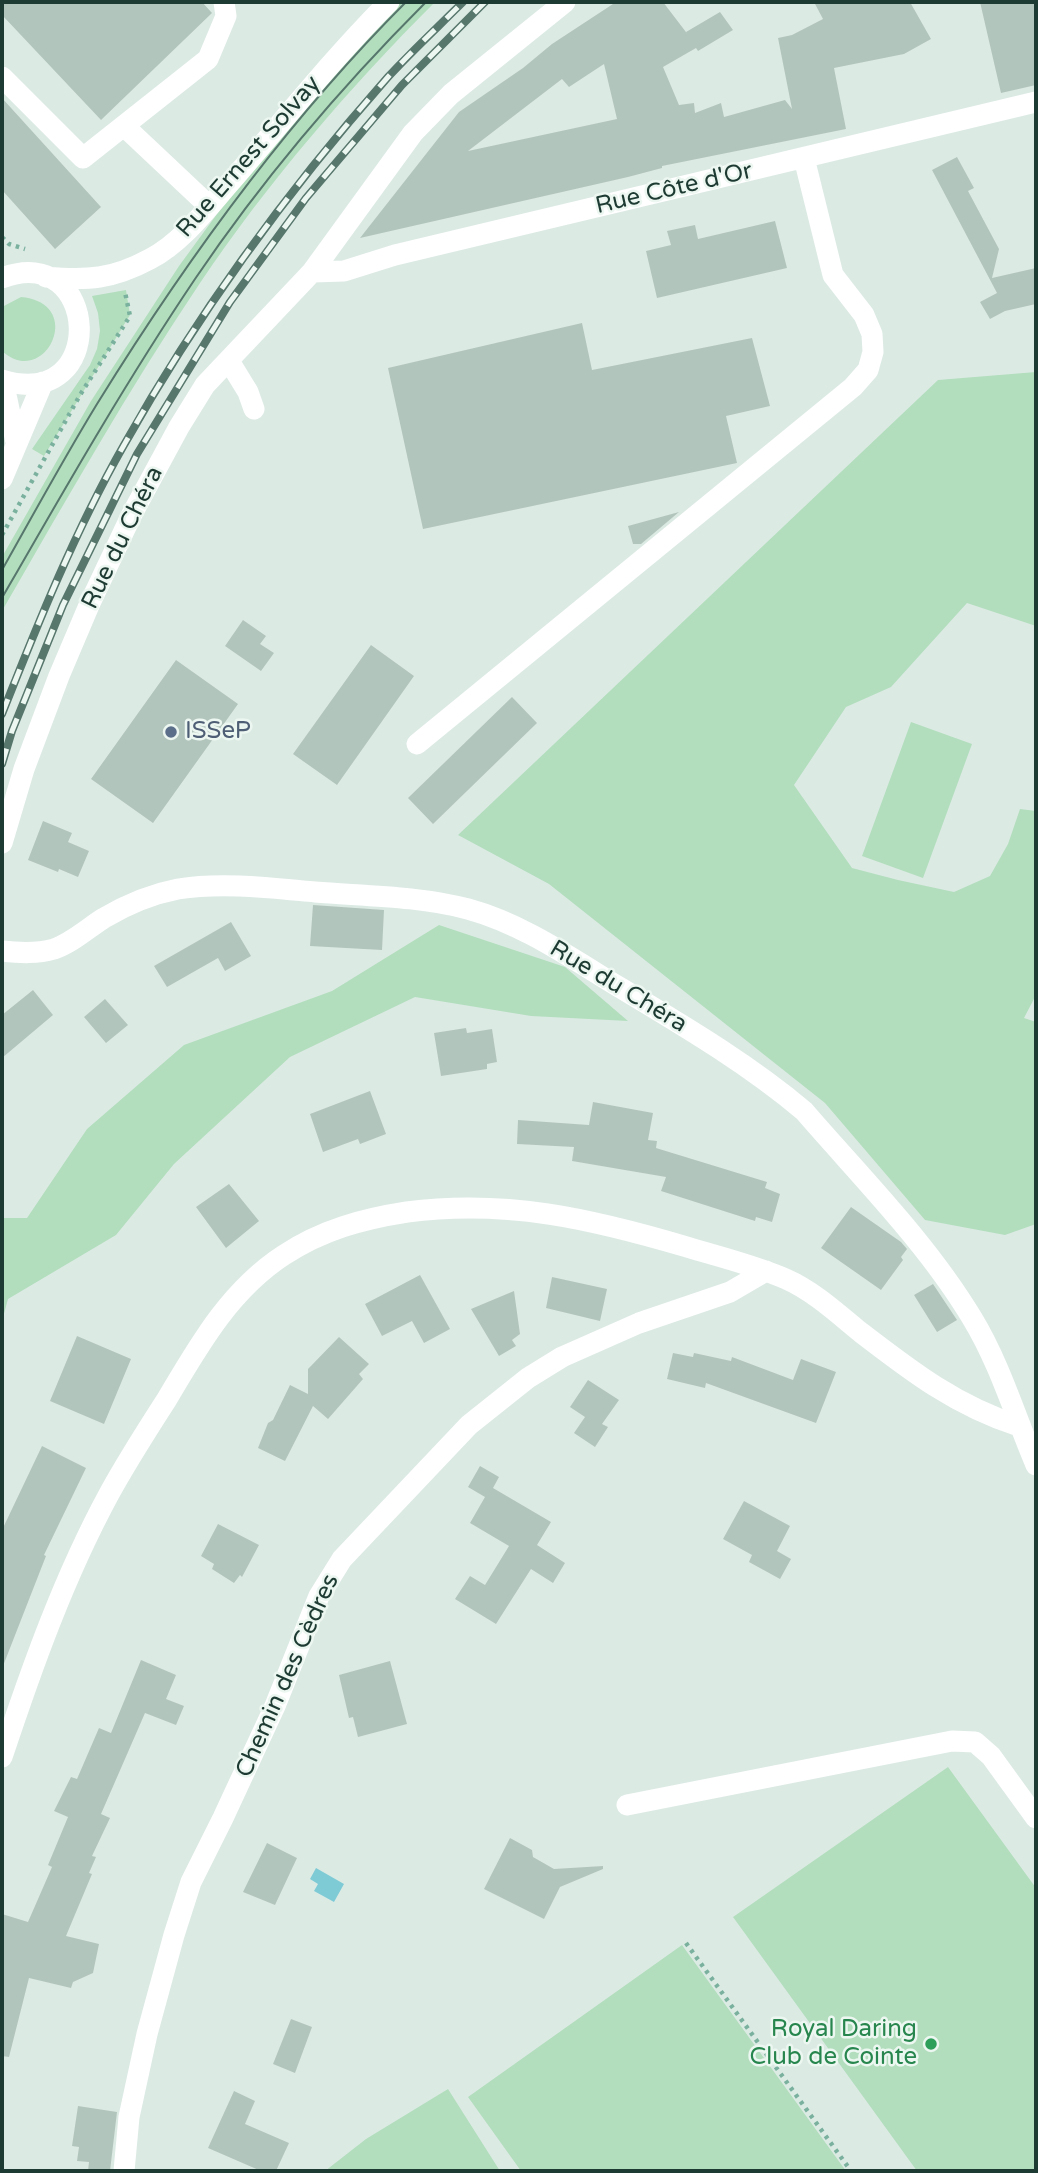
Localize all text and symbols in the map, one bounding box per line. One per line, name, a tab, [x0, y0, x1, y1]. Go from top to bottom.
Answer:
street label: Rue Ernest Solvay	[171, 70, 327, 244]
street label: Rue Côte d'Or	[593, 157, 755, 221]
street label: Rue du Chéra	[76, 462, 170, 614]
place label: ISSeP	[185, 718, 251, 746]
marker: ISSeP	[163, 724, 179, 740]
street label: Rue du Chéra	[544, 935, 692, 1039]
street label: Chemin des Cèdres	[230, 1570, 346, 1782]
place label: Royal Daring Club de Cointe	[750, 2016, 917, 2072]
marker: Royal Daring Club de Cointe	[923, 2036, 939, 2052]

